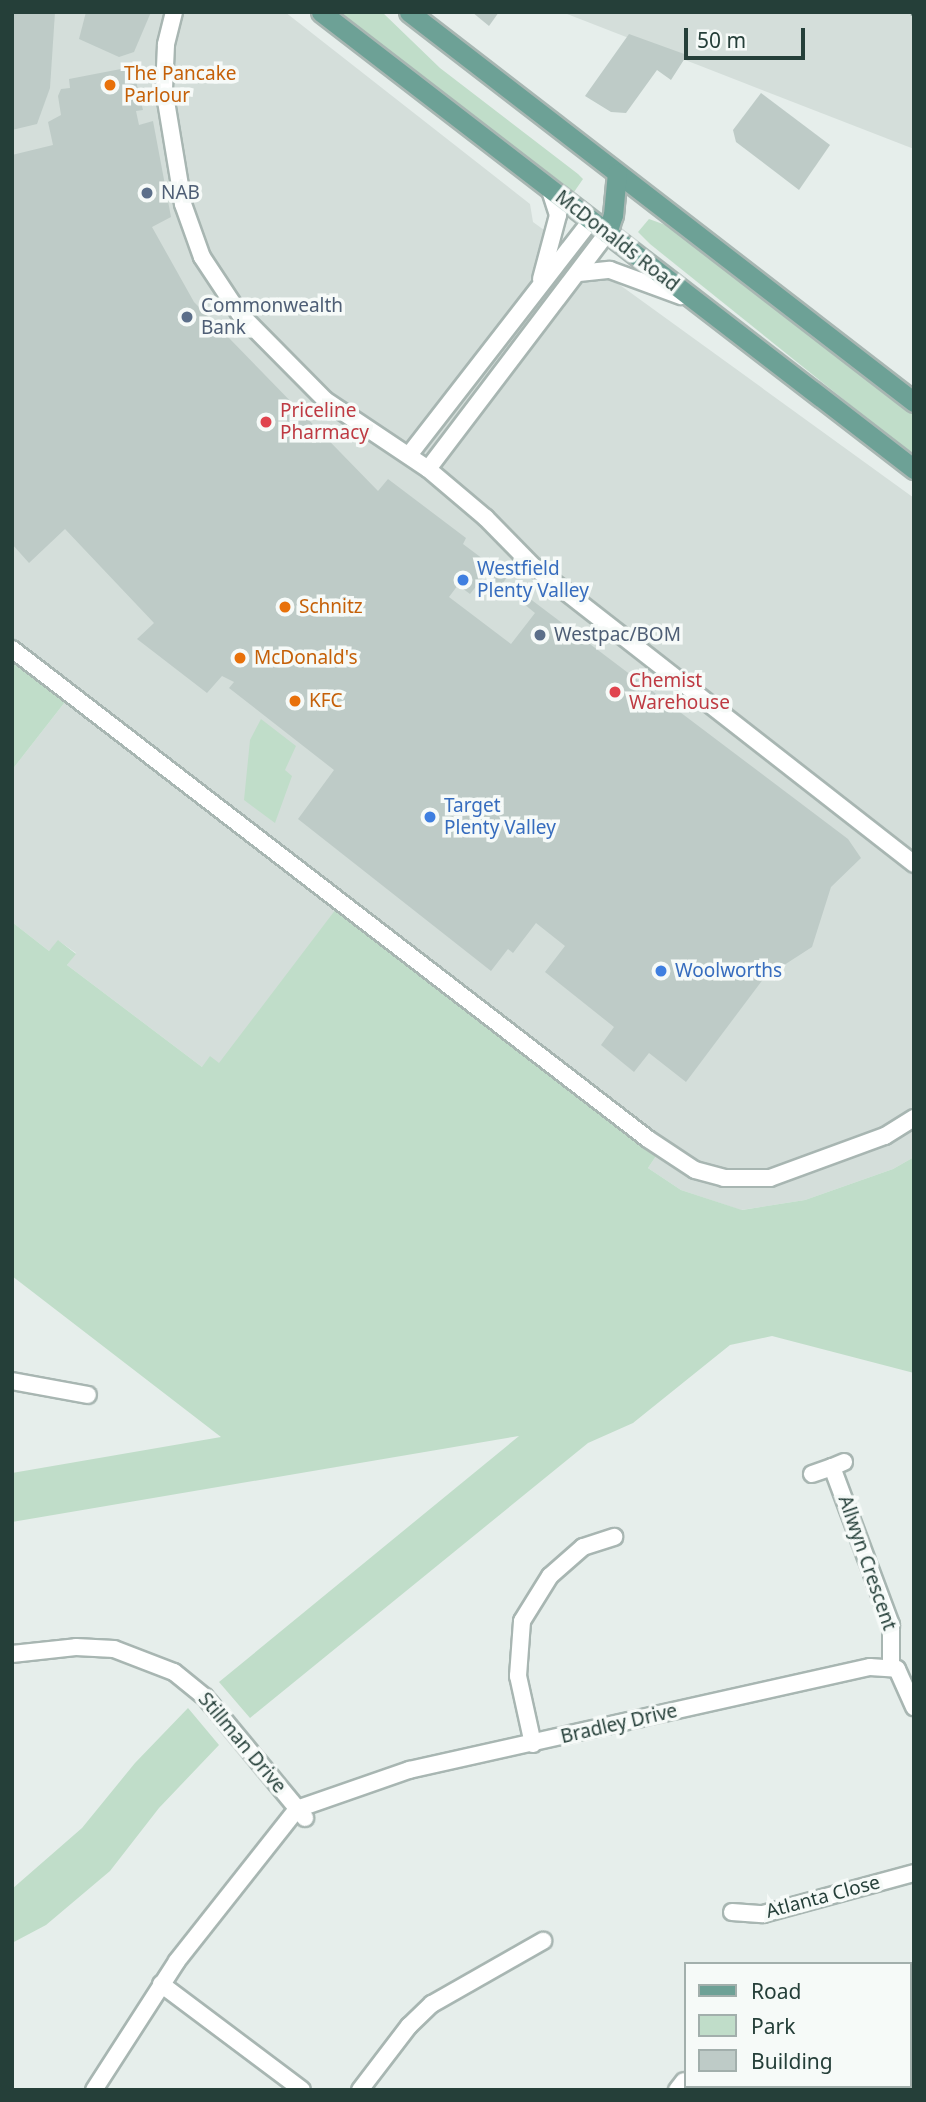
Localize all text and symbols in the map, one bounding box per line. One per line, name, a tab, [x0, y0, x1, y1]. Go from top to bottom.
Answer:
scale bar	[688, 14, 809, 58]
text: 50 m	[697, 26, 746, 54]
place label: The Pancake Parlour	[124, 63, 236, 107]
marker: The Pancake Parlour	[102, 77, 118, 93]
place label: NAB	[161, 182, 200, 204]
marker: NAB	[139, 185, 155, 201]
street label: McDonalds Road	[551, 186, 683, 296]
place label: Commonwealth Bank	[201, 295, 343, 339]
marker: Commonwealth Bank	[179, 309, 195, 325]
place label: Priceline Pharmacy	[280, 400, 369, 444]
marker: Priceline Pharmacy	[258, 414, 274, 430]
place label: Westfield Plenty Valley	[477, 558, 589, 602]
marker: Westfield Plenty Valley	[455, 572, 471, 588]
place label: Schnitz	[299, 596, 363, 618]
marker: Schnitz	[277, 599, 293, 615]
place label: Westpac/BOM	[554, 624, 681, 646]
marker: Westpac/BOM	[532, 627, 548, 643]
place label: McDonald's	[254, 647, 358, 669]
marker: McDonald's	[232, 650, 248, 666]
place label: Chemist Warehouse	[629, 670, 730, 714]
marker: Chemist Warehouse	[607, 684, 623, 700]
place label: KFC	[309, 690, 343, 712]
marker: KFC	[287, 693, 303, 709]
place label: Target Plenty Valley	[444, 795, 556, 839]
marker: Target Plenty Valley	[422, 809, 438, 825]
place label: Woolworths	[675, 960, 782, 982]
marker: Woolworths	[653, 963, 669, 979]
street label: Allwyn Crescent	[833, 1493, 901, 1633]
street label: Stillman Drive	[193, 1688, 291, 1798]
street label: Bradley Drive	[558, 1700, 680, 1748]
street label: Atlanta Close	[764, 1871, 882, 1923]
legend	[684, 1962, 912, 2088]
text: Road	[751, 1977, 801, 2005]
text: Park	[751, 2012, 795, 2040]
text: Building	[751, 2047, 833, 2075]

